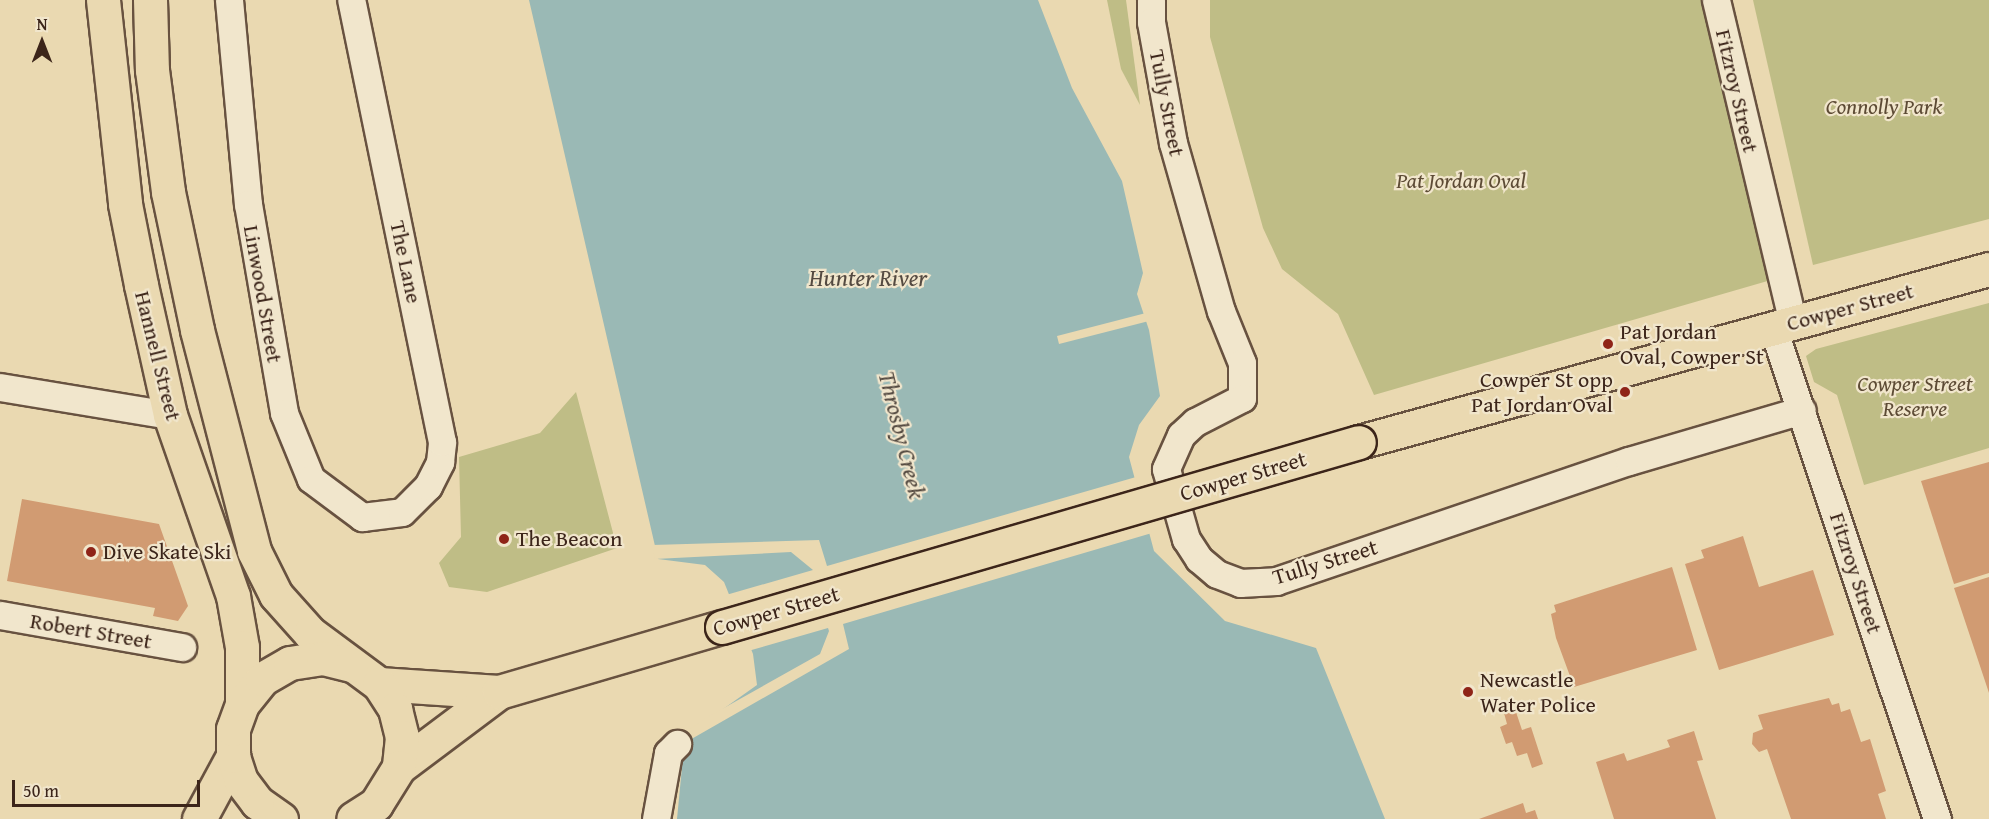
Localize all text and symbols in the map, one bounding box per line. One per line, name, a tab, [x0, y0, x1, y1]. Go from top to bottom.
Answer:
north arrow	[12, 12, 72, 72]
text: N	[37, 12, 47, 36]
street label: Fitzroy Street	[1710, 27, 1764, 155]
street label: Tully Street	[1144, 47, 1190, 159]
park label: Connolly Park	[1826, 94, 1942, 120]
park label: Pat Jordan Oval	[1396, 168, 1526, 194]
street label: The Lane	[384, 218, 428, 306]
street label: Linwood Street	[238, 223, 288, 365]
water label: Hunter River	[809, 264, 927, 292]
street label: Cowper Street	[1784, 277, 1916, 337]
street label: Hannell Street	[129, 288, 187, 424]
place label: Pat Jordan Oval, Cowper St	[1620, 318, 1764, 370]
marker: Pat Jordan Oval, Cowper St	[1601, 337, 1615, 351]
place label: Cowper St opp Pat Jordan Oval	[1471, 366, 1613, 418]
water label: Throsby Creek	[872, 368, 932, 502]
park label: Cowper Street Reserve	[1857, 370, 1973, 422]
marker: Cowper St opp Pat Jordan Oval	[1618, 385, 1632, 399]
street label: Cowper Street	[1177, 445, 1309, 507]
street label: Fitzroy Street	[1824, 509, 1888, 637]
place label: The Beacon	[516, 526, 622, 552]
marker: The Beacon	[497, 532, 511, 546]
street label: Tully Street	[1269, 534, 1381, 590]
place label: Dive Skate Ski	[103, 539, 231, 565]
marker: Dive Skate Ski	[84, 545, 98, 559]
street label: Cowper Street	[710, 580, 842, 642]
street label: Robert Street	[28, 607, 154, 655]
place label: Newcastle Water Police	[1480, 666, 1596, 718]
marker: Newcastle Water Police	[1461, 685, 1475, 699]
scale bar	[15, 768, 202, 806]
text: 50 m	[23, 777, 59, 804]

